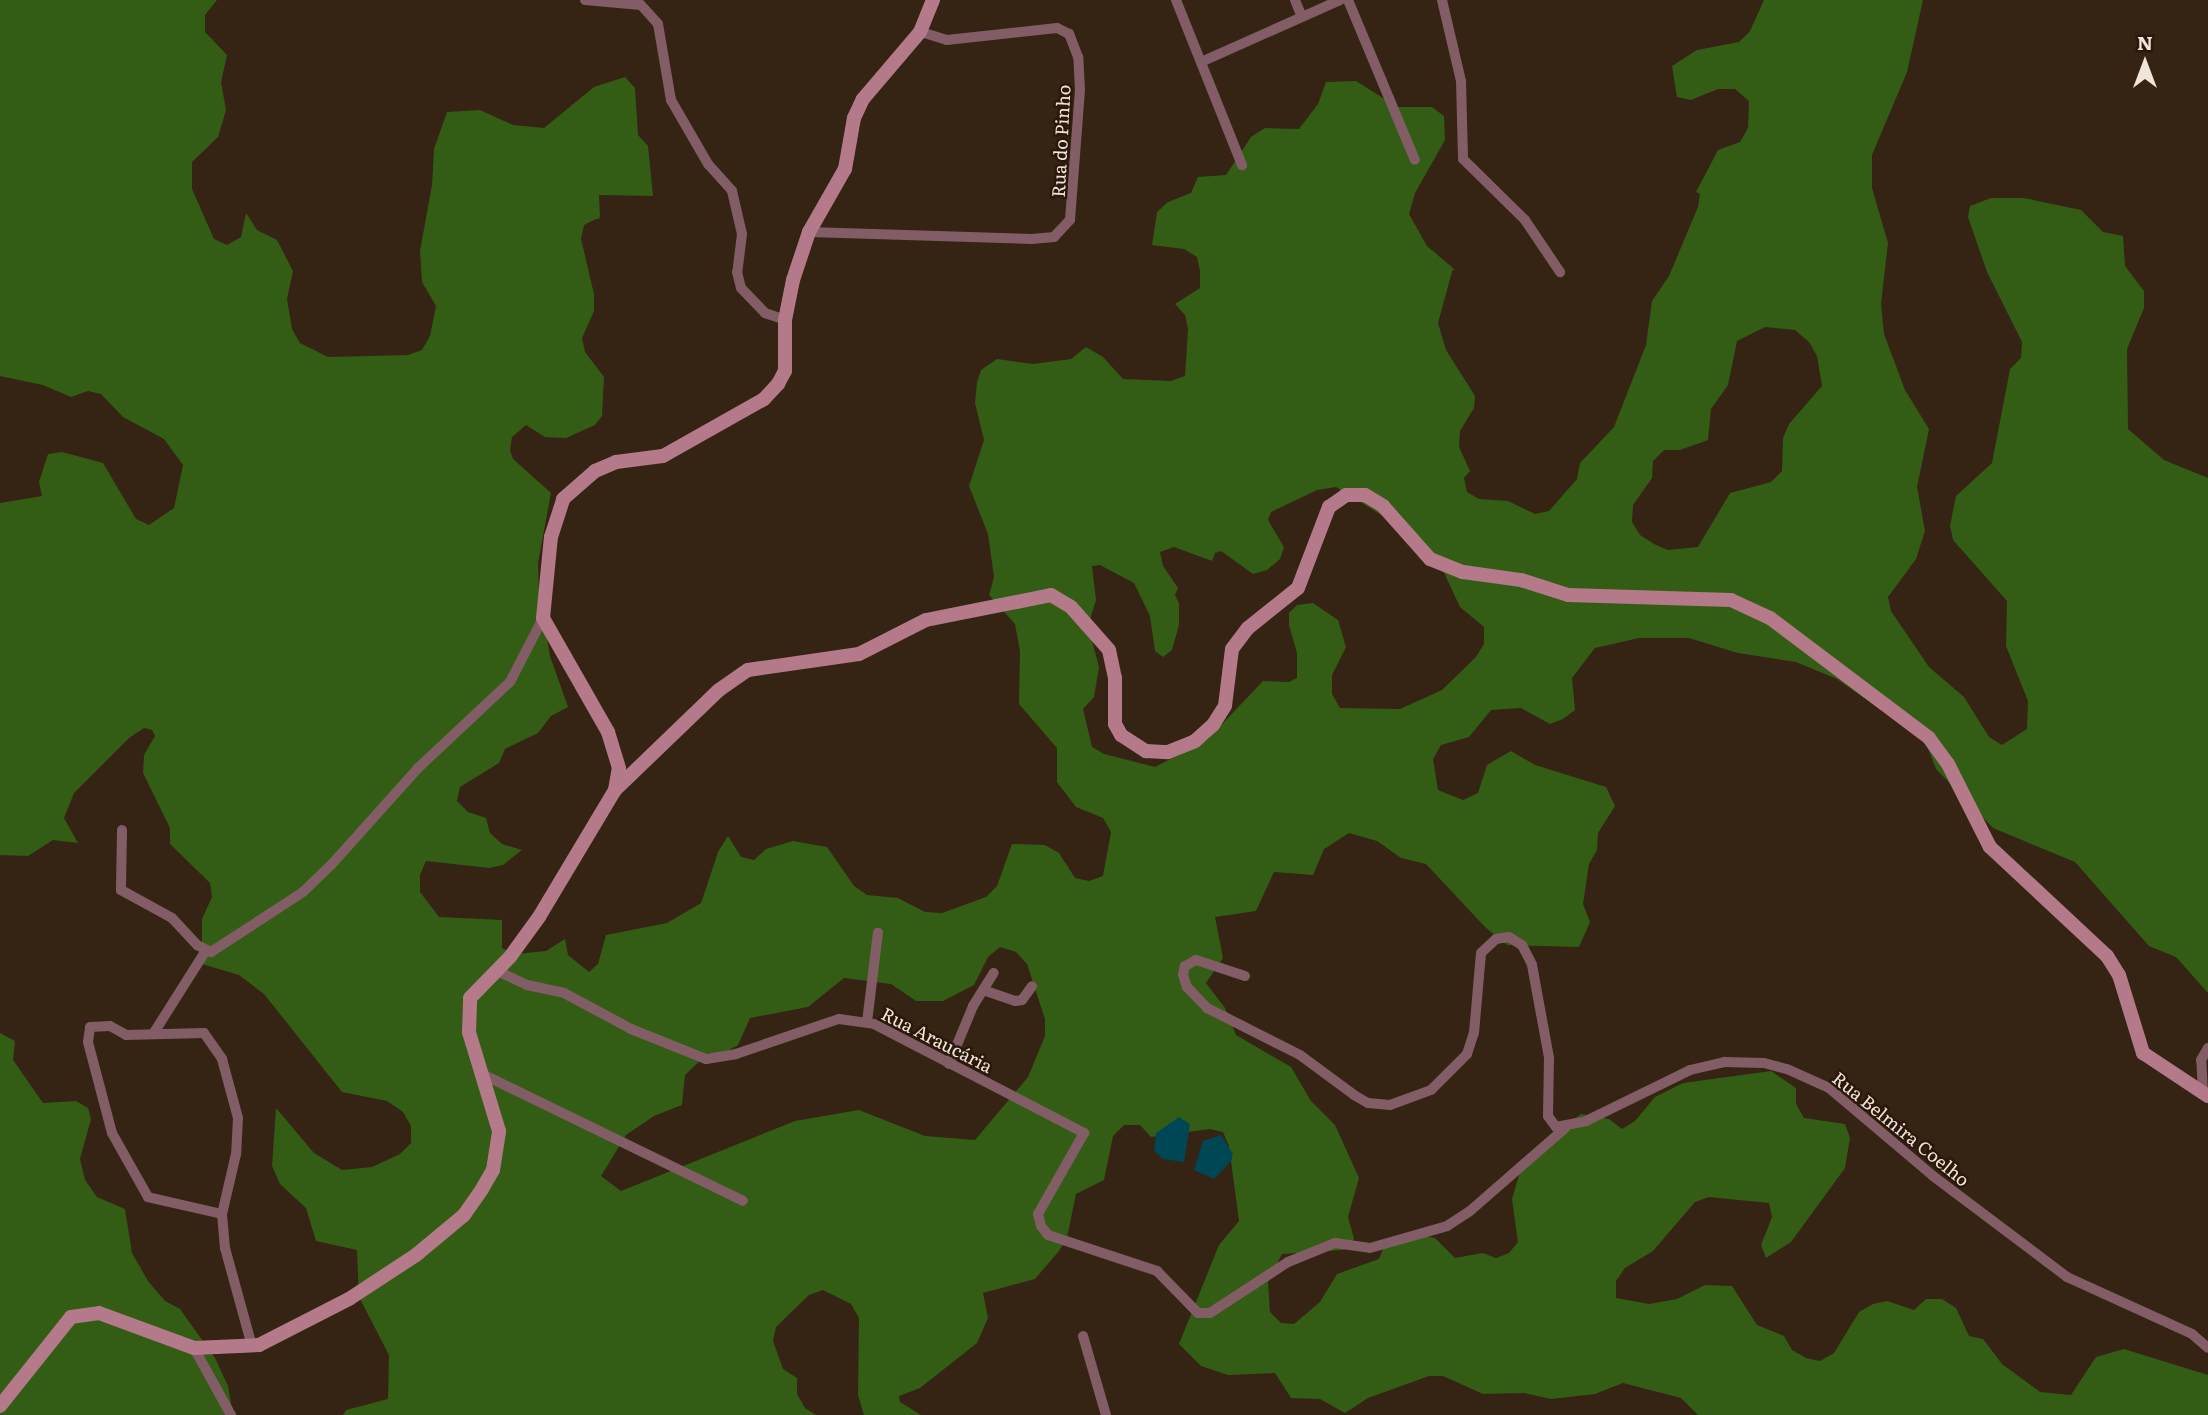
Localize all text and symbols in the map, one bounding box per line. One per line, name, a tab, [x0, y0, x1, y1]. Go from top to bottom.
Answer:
north arrow	[2110, 28, 2180, 98]
text: N	[2137, 28, 2153, 56]
street label: Rua do Pinho	[1047, 84, 1075, 198]
street label: Rua Araucária	[878, 1003, 996, 1077]
street label: Rua Belmira Coelho	[1828, 1067, 1974, 1191]

